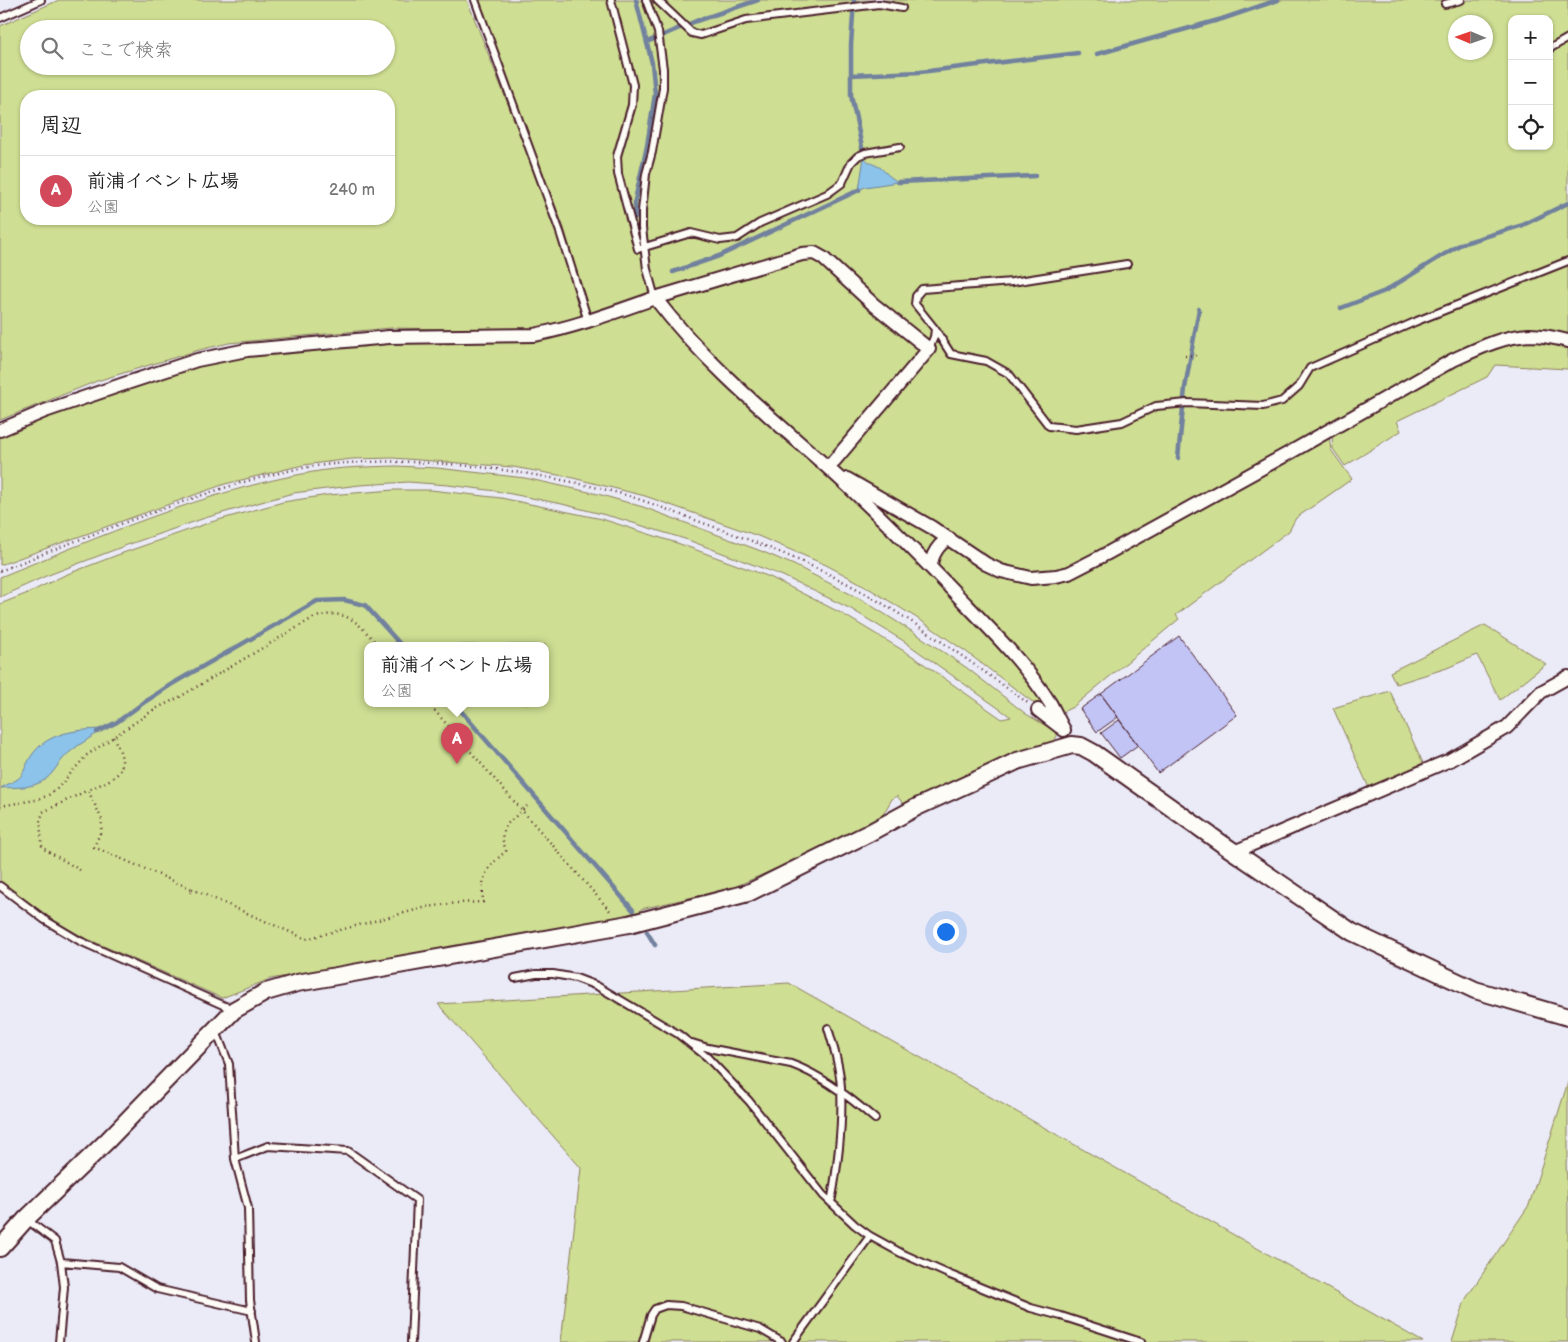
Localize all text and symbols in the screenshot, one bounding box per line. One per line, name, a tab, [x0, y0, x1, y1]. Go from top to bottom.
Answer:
north arrow	[1448, 15, 1493, 60]
map controls	[1508, 15, 1553, 150]
button: +	[1508, 15, 1553, 60]
search box	[20, 20, 395, 75]
icon: search	[38, 34, 66, 62]
text: ここで検索	[78, 39, 173, 62]
button: −	[1508, 60, 1553, 105]
button: locate	[1508, 105, 1553, 150]
text: 周辺	[40, 113, 82, 138]
text: 前浦イベント広場	[87, 170, 239, 193]
text: A	[51, 181, 61, 200]
text: 240 m	[329, 181, 375, 200]
text: 公園	[87, 198, 119, 217]
popup	[364, 642, 549, 707]
text: 前浦イベント広場	[380, 654, 533, 677]
text: 公園	[380, 682, 413, 701]
pin: A	[441, 723, 473, 764]
your location	[933, 919, 959, 945]

